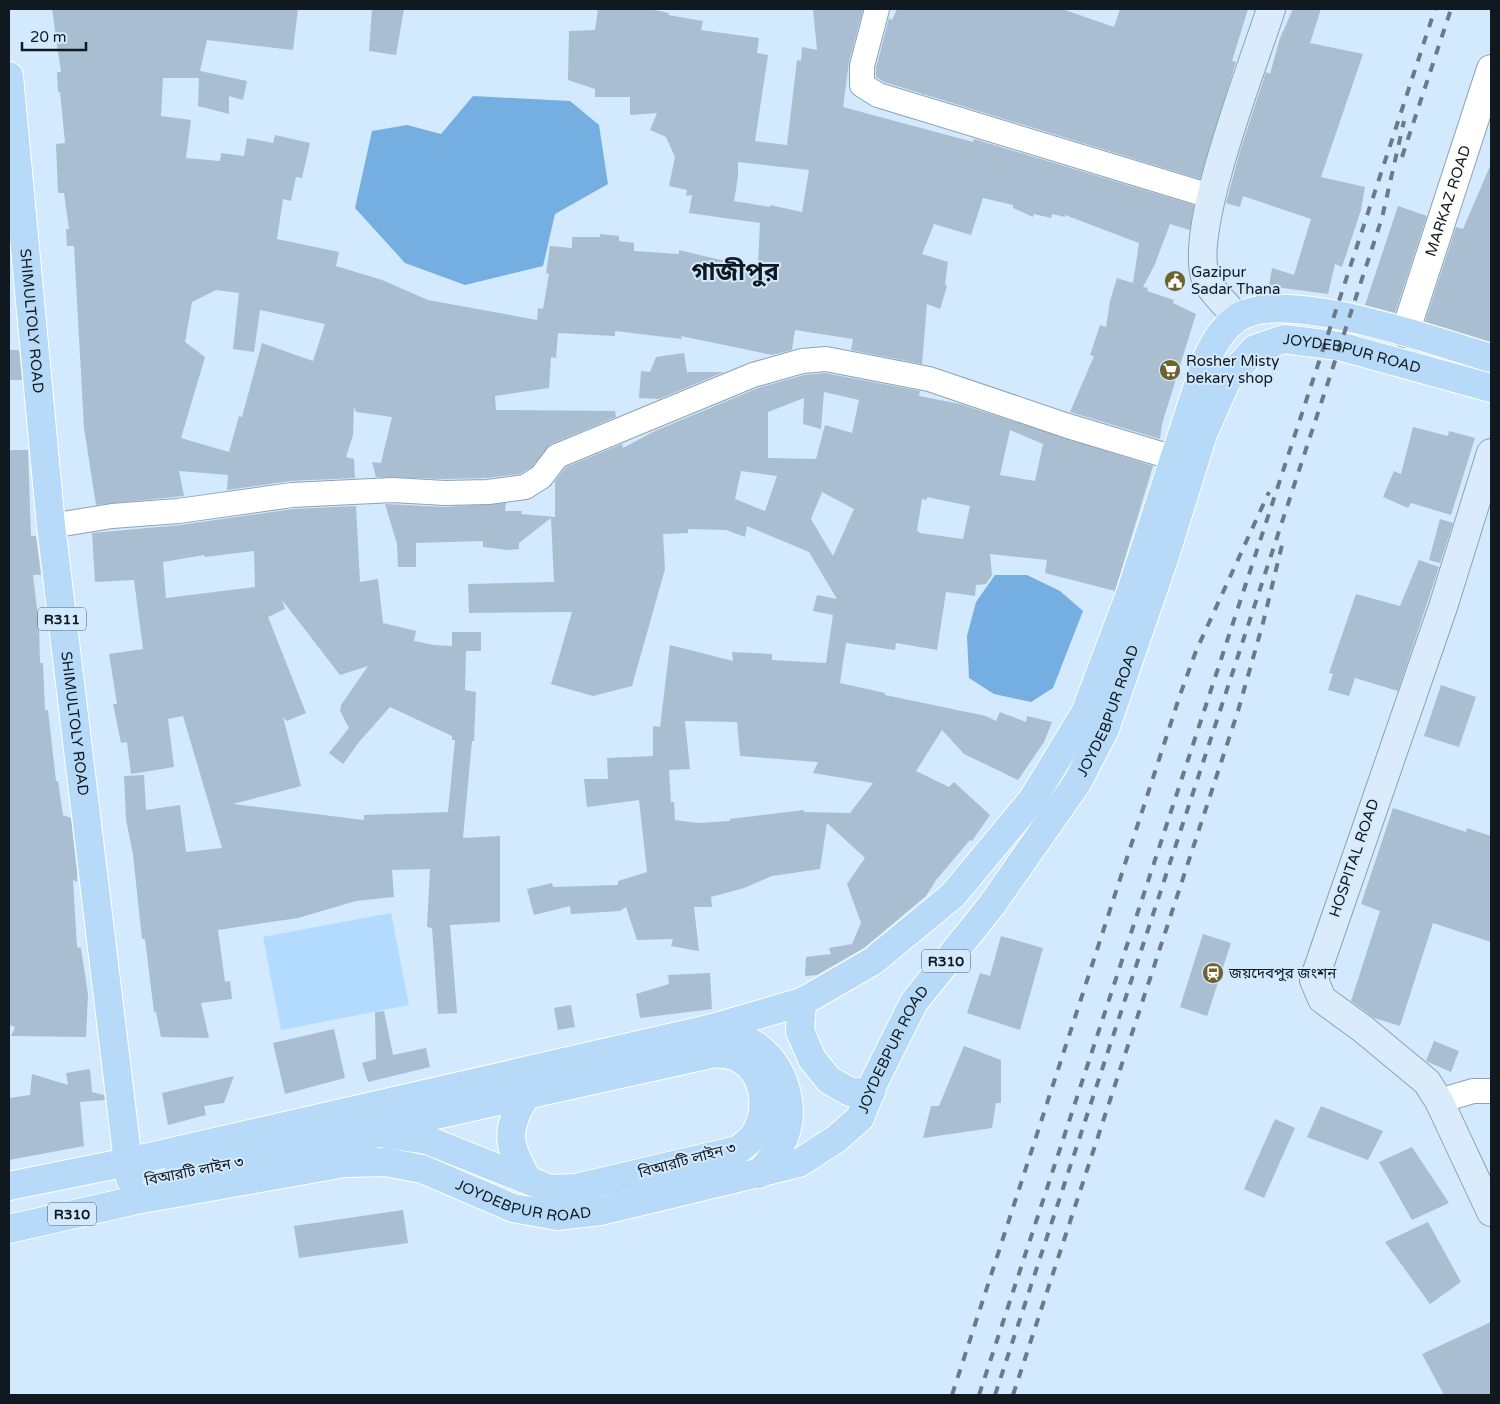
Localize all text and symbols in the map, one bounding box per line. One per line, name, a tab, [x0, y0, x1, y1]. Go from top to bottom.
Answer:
scale bar	[22, 20, 86, 52]
text: 20 m	[30, 28, 67, 46]
street label: MARKAZ ROAD	[1422, 143, 1475, 259]
street label: SHIMULTOLY ROAD	[16, 248, 48, 394]
district label: গাজীপুর	[691, 257, 780, 287]
place label: Gazipur Sadar Thana	[1191, 263, 1280, 298]
public building icon: Gazipur Sadar Thana	[1163, 269, 1187, 293]
street label: JOYDEBPUR ROAD	[1282, 330, 1423, 377]
place label: Rosher Misty bekary shop	[1186, 352, 1279, 387]
supermarket icon: Rosher Misty bekary shop	[1158, 358, 1182, 382]
road number: R311	[38, 608, 86, 630]
street label: JOYDEBPUR ROAD	[1073, 643, 1142, 780]
street label: SHIMULTOLY ROAD	[57, 650, 93, 797]
street label: HOSPITAL ROAD	[1325, 796, 1383, 920]
road number: R310	[922, 949, 970, 972]
station icon: জয়দেবপুর জংশন	[1201, 961, 1225, 985]
place label: জয়দেবপুর জংশন	[1228, 964, 1337, 982]
street label: JOYDEBPUR ROAD	[854, 982, 933, 1116]
street label: বিআরটি লাইন ৩	[635, 1138, 738, 1182]
street label: বিআরটি লাইন ৩	[142, 1153, 245, 1190]
street label: JOYDEBPUR ROAD	[453, 1175, 592, 1225]
road number: R310	[48, 1202, 96, 1226]

